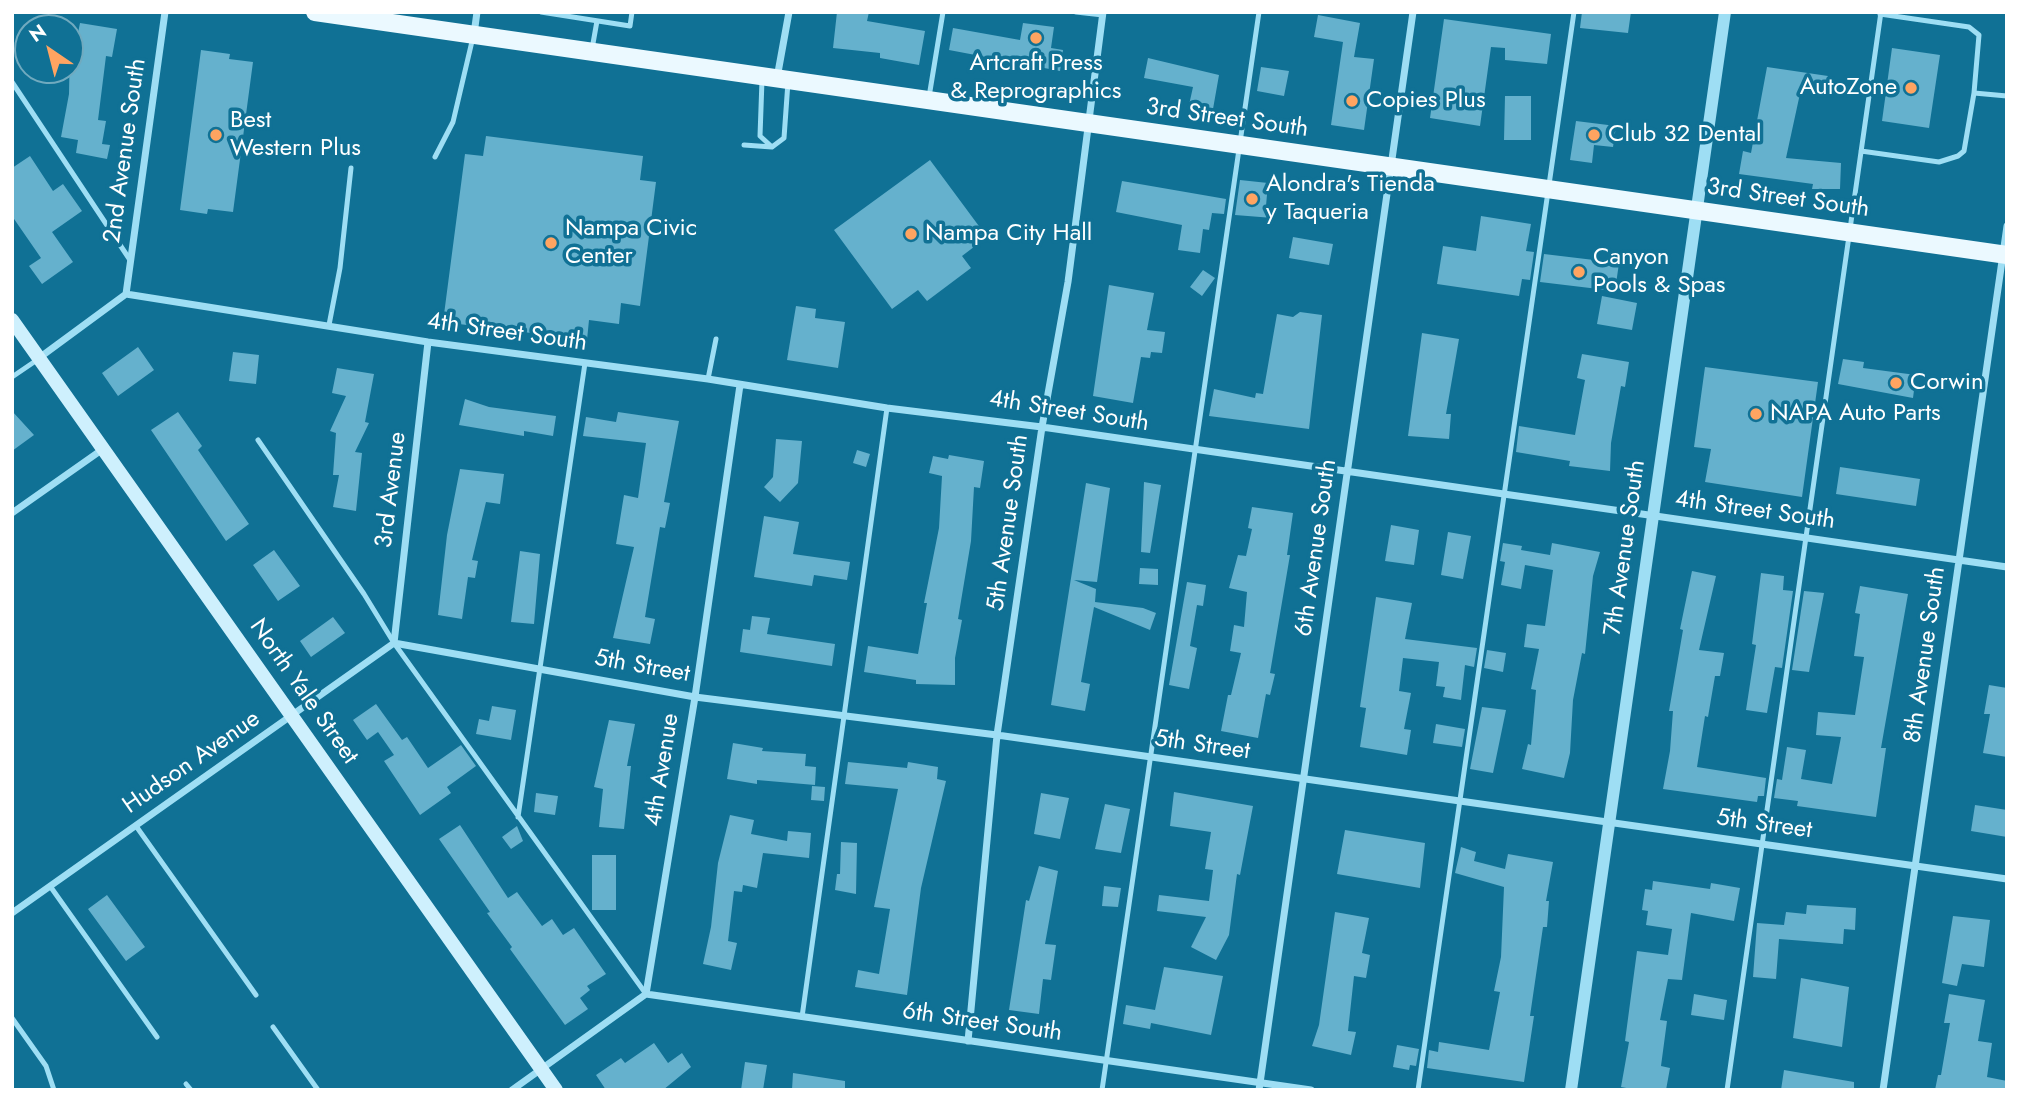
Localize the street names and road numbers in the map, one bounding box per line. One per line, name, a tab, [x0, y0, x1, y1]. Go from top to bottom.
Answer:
street label: 2nd Avenue South	[99, 57, 153, 245]
street label: 3rd Street South	[1144, 93, 1310, 145]
street label: 3rd Street South	[1705, 173, 1871, 225]
street label: 4th Street South	[425, 308, 589, 358]
street label: 4th Street South	[987, 385, 1151, 439]
street label: 3rd Avenue	[371, 430, 413, 550]
street label: 5th Avenue South	[982, 433, 1036, 613]
street label: 6th Avenue South	[1290, 458, 1344, 638]
street label: 7th Avenue South	[1599, 458, 1653, 638]
street label: 4th Street South	[1673, 486, 1837, 536]
street label: 8th Avenue South	[1899, 565, 1953, 745]
street label: North Yale Street	[242, 614, 364, 770]
street label: 5th Street	[592, 644, 692, 690]
street label: Hudson Avenue	[118, 705, 266, 821]
street label: 4th Avenue	[640, 711, 686, 829]
street label: 5th Street	[1152, 725, 1252, 767]
street label: 5th Street	[1714, 804, 1814, 846]
street label: 6th Street South	[900, 998, 1064, 1048]

